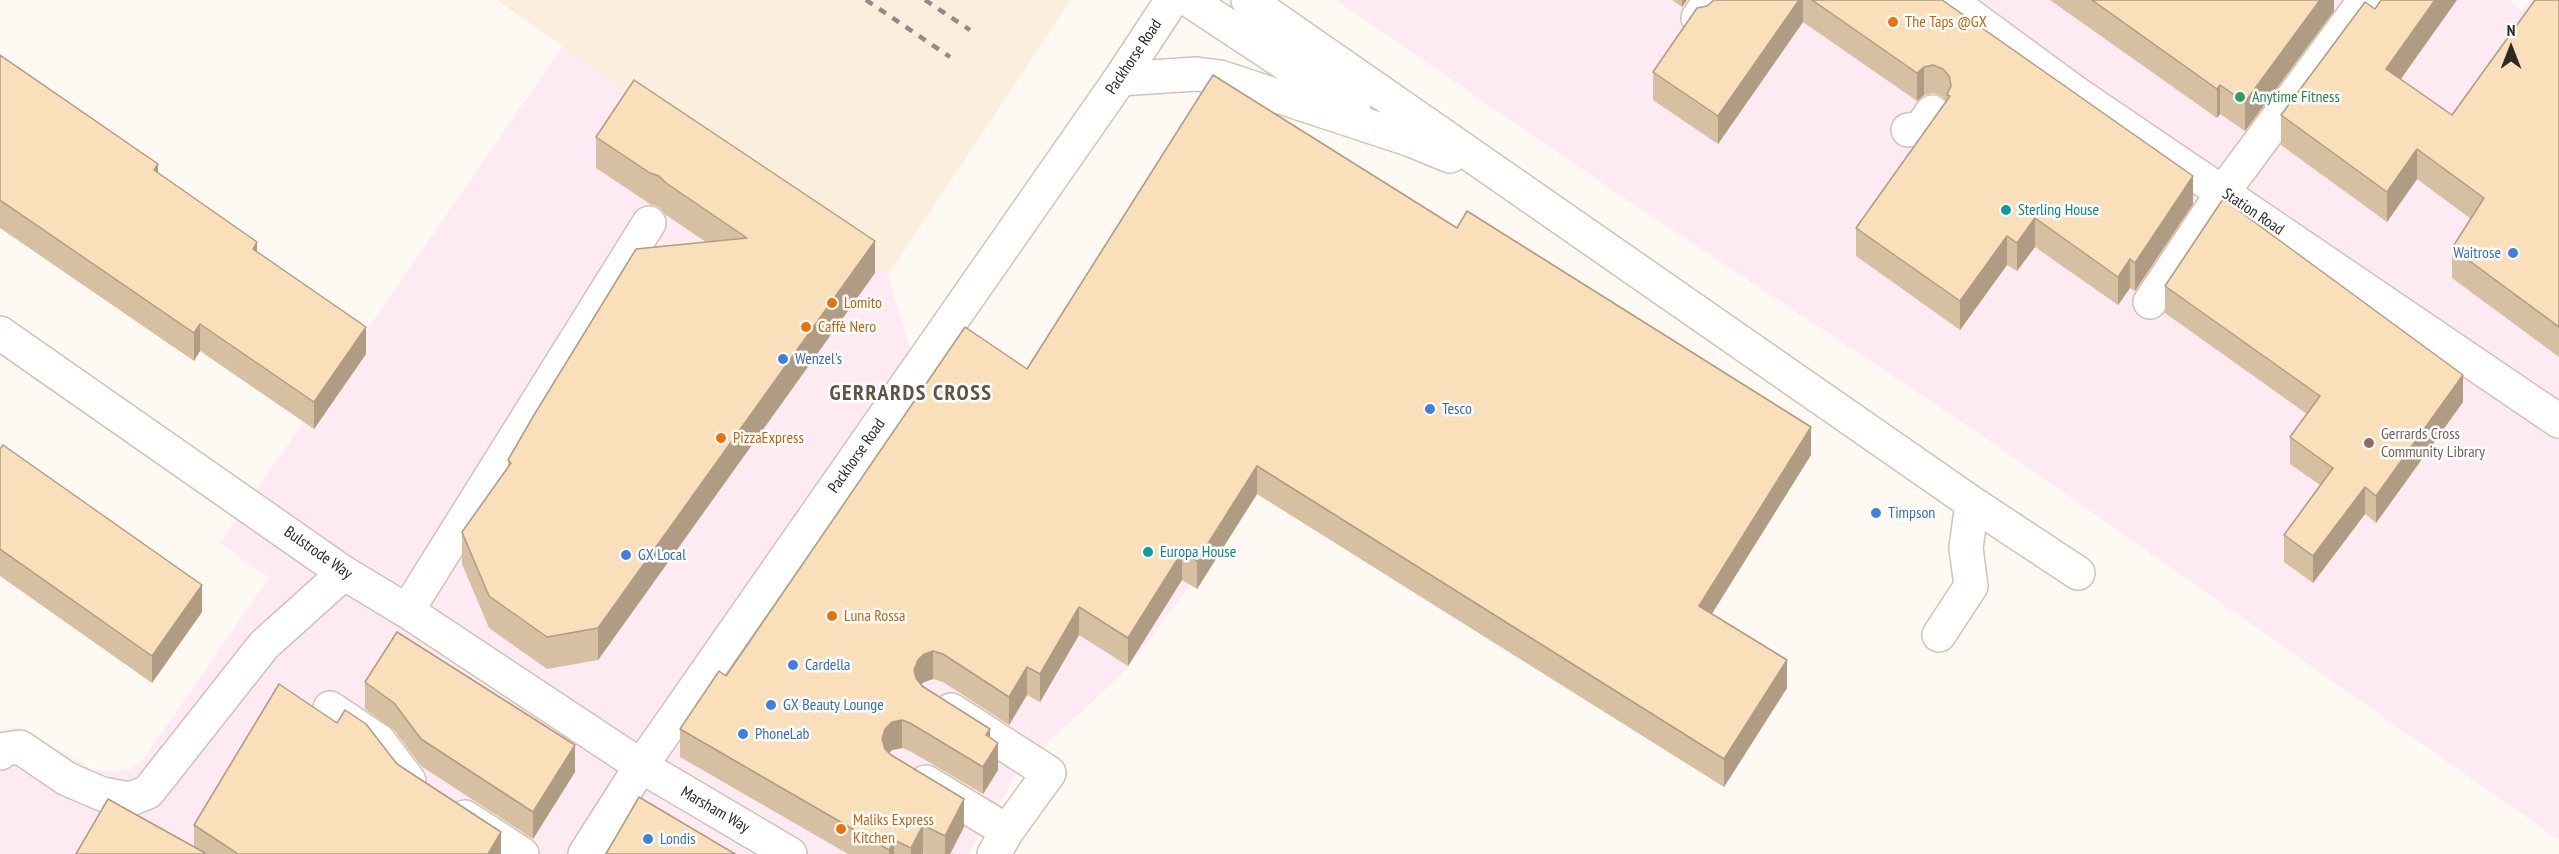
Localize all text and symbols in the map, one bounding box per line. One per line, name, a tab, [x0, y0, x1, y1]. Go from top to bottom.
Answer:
place label: The Taps @GX	[1905, 12, 1987, 32]
marker: The Taps @GX	[1886, 15, 1900, 29]
street label: Packhorse Road	[1102, 16, 1166, 98]
north arrow	[2481, 18, 2541, 78]
text: N	[2507, 20, 2515, 40]
place label: Anytime Fitness	[2252, 87, 2340, 107]
marker: Anytime Fitness	[2233, 90, 2247, 104]
street label: Station Road	[2219, 184, 2287, 240]
place label: Sterling House	[2018, 200, 2099, 220]
marker: Sterling House	[1999, 203, 2013, 217]
place label: Waitrose	[2453, 243, 2501, 263]
marker: Waitrose	[2506, 246, 2520, 260]
place label: Lomito	[844, 293, 882, 313]
marker: Lomito	[825, 296, 839, 310]
place label: Caffè Nero	[818, 317, 876, 337]
marker: Caffè Nero	[799, 320, 813, 334]
place label: Wenzel's	[795, 349, 842, 369]
marker: Wenzel's	[776, 352, 790, 366]
district label: GERRARDS CROSS	[830, 381, 992, 407]
place label: Tesco	[1442, 399, 1472, 419]
marker: Tesco	[1423, 402, 1437, 416]
street label: Packhorse Road	[824, 415, 890, 497]
place label: Gerrards Cross Community Library	[2381, 424, 2485, 462]
place label: PizzaExpress	[733, 428, 804, 448]
marker: PizzaExpress	[714, 431, 728, 445]
marker: Gerrards Cross Community Library	[2362, 436, 2376, 450]
place label: Timpson	[1888, 503, 1935, 523]
marker: Timpson	[1869, 506, 1883, 520]
street label: Bulstrode Way	[280, 523, 356, 583]
place label: Europa House	[1160, 542, 1236, 562]
place label: GX Local	[638, 545, 686, 565]
marker: Europa House	[1141, 545, 1155, 559]
marker: GX Local	[619, 548, 633, 562]
place label: Luna Rossa	[844, 606, 905, 626]
marker: Luna Rossa	[825, 609, 839, 623]
place label: Cardella	[805, 655, 850, 675]
marker: Cardella	[786, 658, 800, 672]
place label: GX Beauty Lounge	[783, 695, 884, 715]
marker: GX Beauty Lounge	[764, 698, 778, 712]
place label: PhoneLab	[755, 724, 810, 744]
marker: PhoneLab	[736, 727, 750, 741]
street label: Marsham Way	[677, 783, 753, 837]
place label: Maliks Express Kitchen	[853, 810, 934, 848]
marker: Maliks Express Kitchen	[834, 822, 848, 836]
place label: Londis	[660, 829, 696, 849]
marker: Londis	[641, 832, 655, 846]

